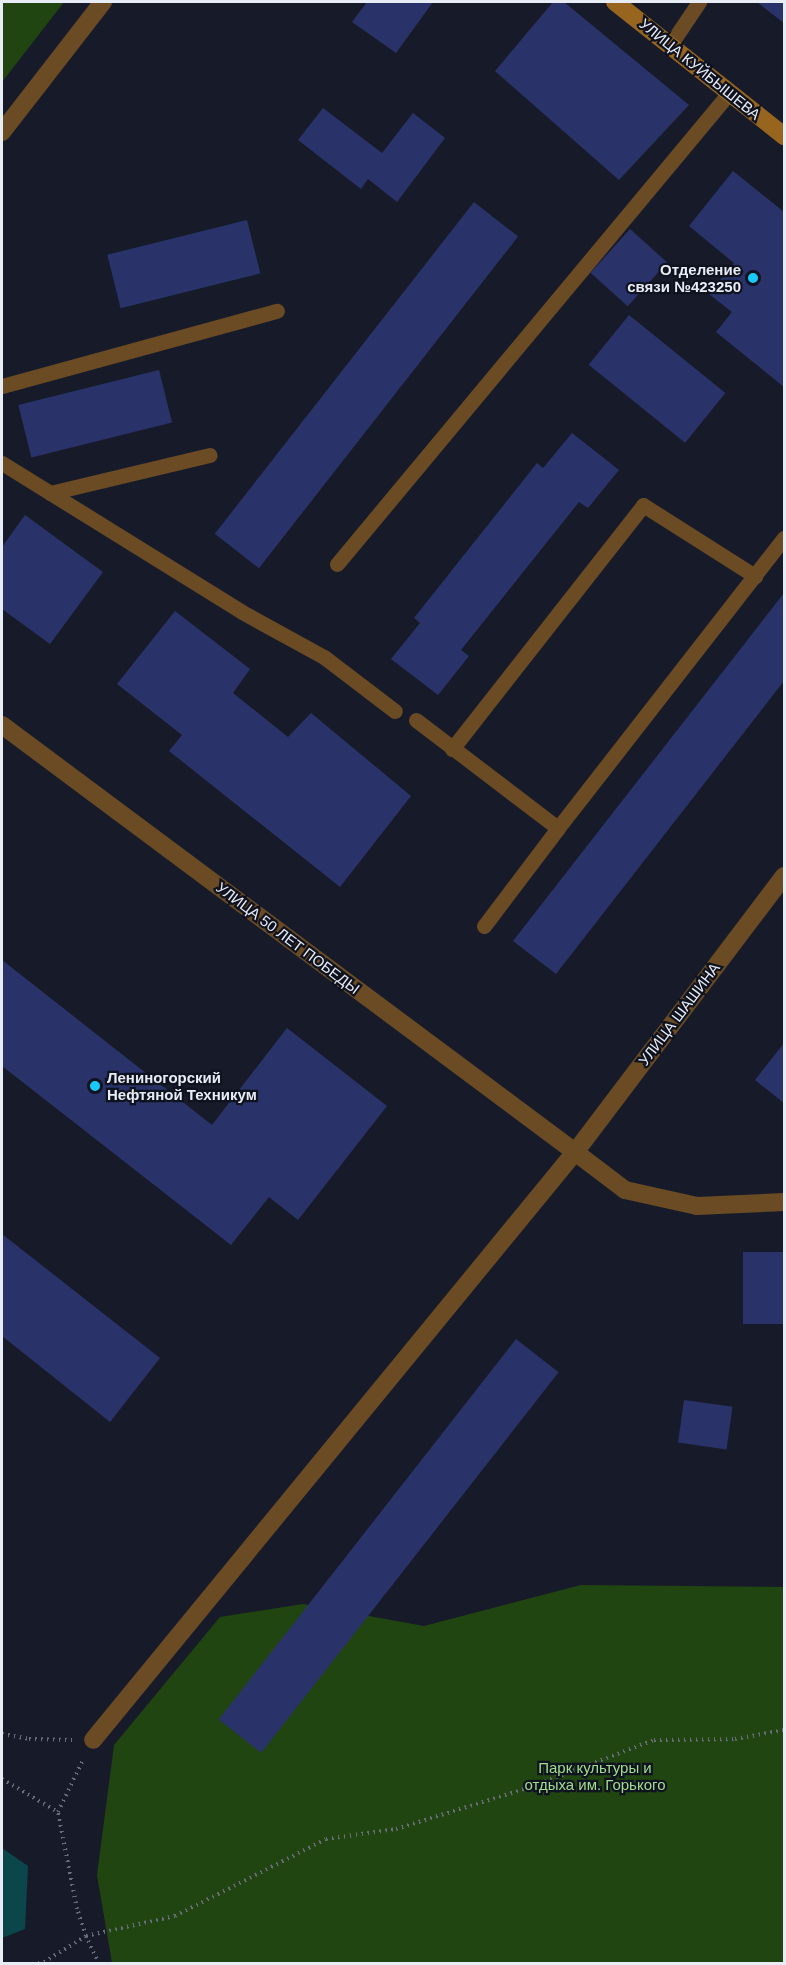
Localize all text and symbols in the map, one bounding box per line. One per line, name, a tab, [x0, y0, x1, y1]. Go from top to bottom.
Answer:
street label: УЛИЦА КУЙБЫШЕВА	[636, 15, 764, 123]
place label: Отделение связи №423250	[627, 260, 741, 295]
marker: Отделение связи №423250	[746, 271, 760, 285]
street label: УЛИЦА 50 ЛЕТ ПОБЕДЫ	[213, 878, 363, 998]
street label: УЛИЦА ШАШИНА	[634, 959, 724, 1069]
place label: Лениногорский Нефтяной Техникум	[107, 1068, 257, 1103]
marker: Лениногорский Нефтяной Техникум	[88, 1079, 102, 1093]
park label: Парк культуры и отдыха им. Горького	[525, 1758, 665, 1793]

